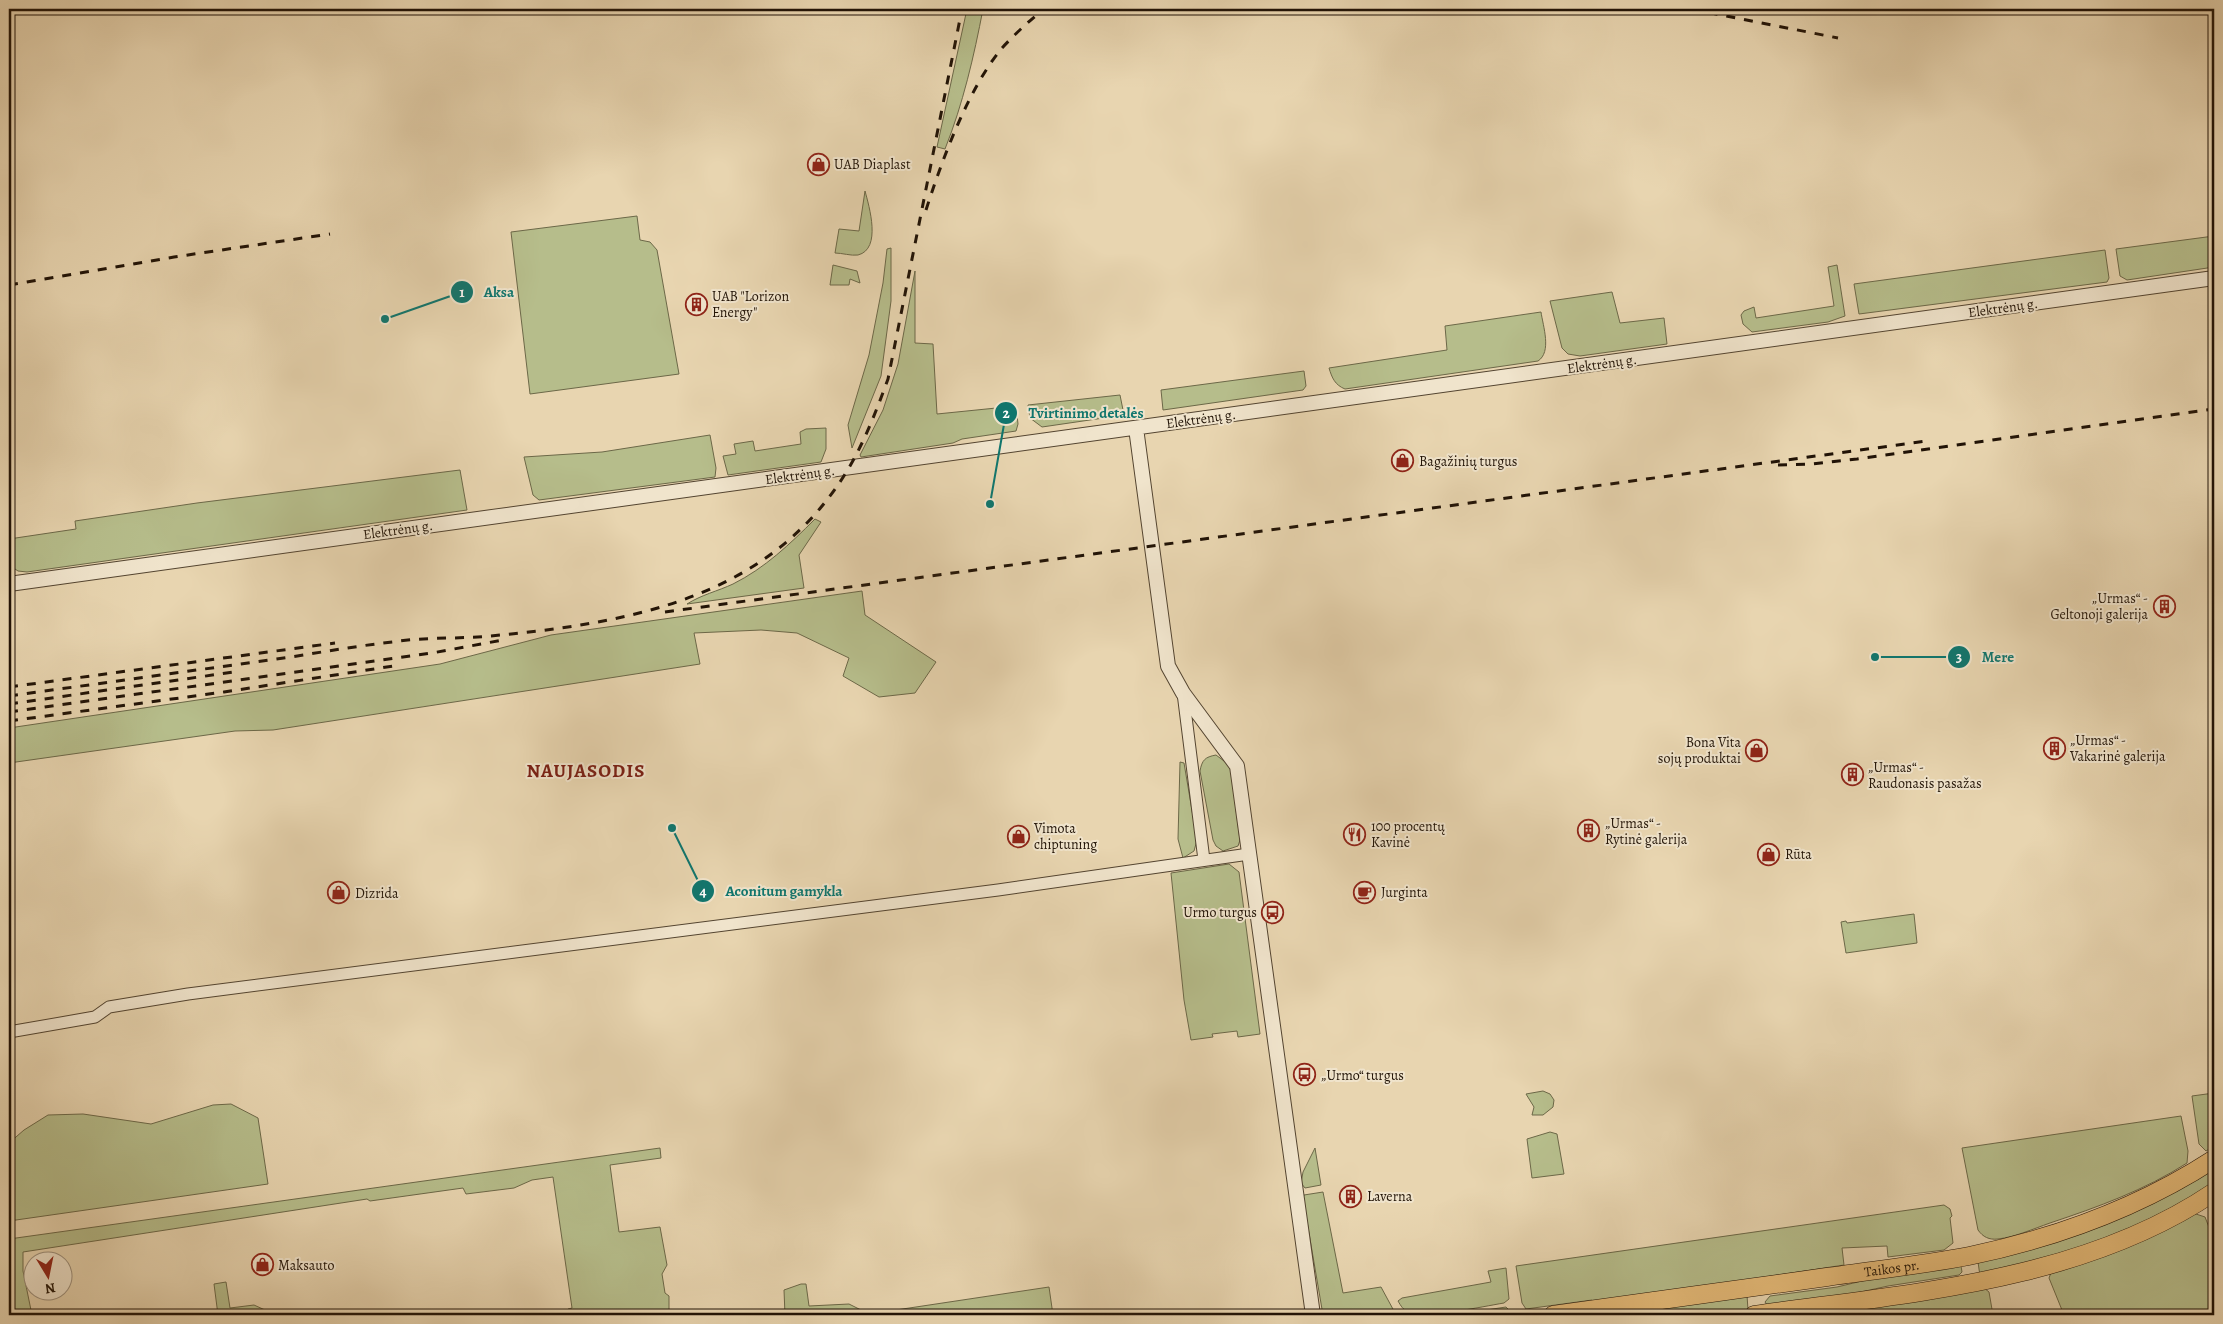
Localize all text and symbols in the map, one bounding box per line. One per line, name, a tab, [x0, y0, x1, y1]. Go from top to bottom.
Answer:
shop icon: UAB Diaplast	[806, 152, 830, 176]
place label: UAB Diaplast	[834, 155, 911, 174]
callout: Aksa	[449, 277, 524, 307]
text: 1	[459, 282, 465, 302]
text: Aksa	[483, 282, 515, 302]
place label: UAB "Lorizon Energy"	[712, 287, 789, 322]
building icon: UAB "Lorizon Energy"	[684, 292, 708, 316]
street label: Elektrėnų g.	[1967, 294, 2039, 322]
street label: Elektrėnų g.	[1566, 350, 1638, 378]
callout: Tvirtinimo detalės	[994, 398, 1154, 428]
text: 2	[1002, 403, 1010, 423]
text: Tvirtinimo detalės	[1028, 403, 1144, 423]
street label: Elektrėnų g.	[1165, 405, 1237, 433]
shop icon: Bagažinių turgus	[1391, 449, 1415, 473]
place label: Bagažinių turgus	[1419, 452, 1517, 471]
street label: Elektrėnų g.	[764, 461, 836, 489]
street label: Elektrėnų g.	[362, 516, 434, 544]
place label: „Urmas“ - Geltonoji galerija	[2050, 589, 2148, 624]
building icon: „Urmas“ - Geltonoji galerija	[2152, 594, 2176, 618]
callout: Mere	[1947, 642, 2024, 672]
text: 3	[1956, 647, 1962, 667]
text: Mere	[1982, 647, 2014, 667]
place label: „Urmas“ - Vakarinė galerija	[2069, 731, 2166, 766]
place label: Bona Vita sojų produktai	[1658, 733, 1741, 768]
building icon: „Urmas“ - Vakarinė galerija	[2042, 736, 2066, 760]
shop icon: Bona Vita sojų produktai	[1745, 738, 1769, 762]
district label: NAUJASODIS	[527, 758, 645, 784]
place label: „Urmas“ - Raudonasis pasažas	[1868, 758, 1982, 793]
building icon: „Urmas“ - Raudonasis pasažas	[1840, 763, 1864, 787]
place label: „Urmas“ - Rytinė galerija	[1605, 814, 1688, 849]
place label: 100 procentų Kavinė	[1371, 817, 1445, 852]
place label: Vimota chiptuning	[1033, 819, 1097, 854]
building icon: „Urmas“ - Rytinė galerija	[1577, 819, 1601, 843]
restaurant icon: 100 procentų Kavinė	[1343, 822, 1367, 846]
shop icon: Vimota chiptuning	[1006, 824, 1030, 848]
shop icon: Rūta	[1757, 842, 1781, 866]
place label: Rūta	[1785, 845, 1812, 864]
callout: Aconitum gamykla	[691, 876, 853, 906]
cafe icon: Jurginta	[1353, 880, 1377, 904]
shop icon: Dizrida	[327, 881, 351, 905]
text: 4	[699, 881, 707, 901]
text: Aconitum gamykla	[724, 881, 843, 901]
place label: Jurginta	[1381, 883, 1428, 902]
place label: Dizrida	[355, 884, 399, 903]
bus stop icon: Urmo turgus	[1261, 900, 1285, 924]
place label: Urmo turgus	[1183, 903, 1257, 922]
bus stop icon: „Urmo“ turgus	[1293, 1063, 1317, 1087]
place label: „Urmo“ turgus	[1321, 1066, 1404, 1085]
building icon: Laverna	[1339, 1184, 1363, 1208]
place label: Laverna	[1367, 1187, 1413, 1206]
north arrow	[22, 1252, 72, 1302]
shop icon: Maksauto	[250, 1253, 274, 1277]
street label: Taikos pr.	[1863, 1255, 1921, 1281]
place label: Maksauto	[278, 1256, 335, 1275]
text: N	[43, 1278, 57, 1299]

